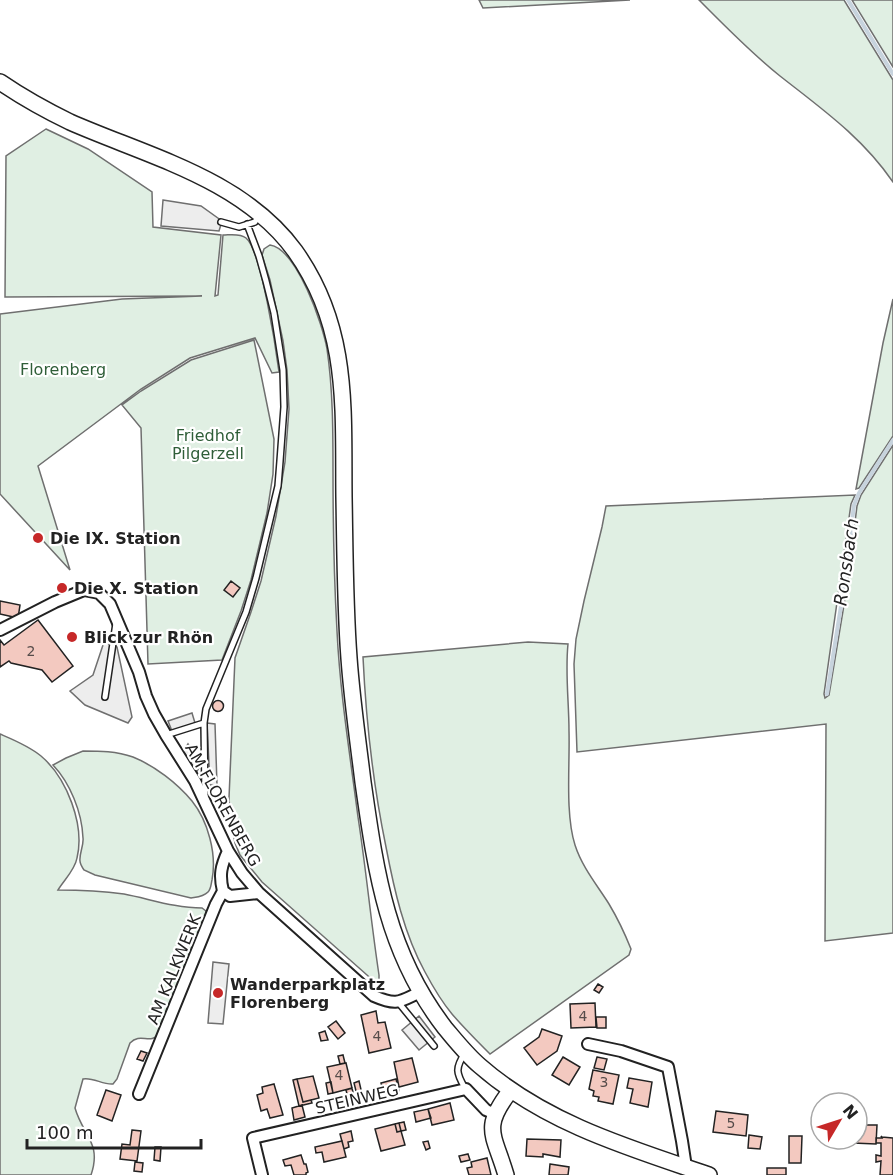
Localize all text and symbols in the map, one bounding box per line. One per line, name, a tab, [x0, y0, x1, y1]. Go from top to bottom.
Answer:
park label: Florenberg	[20, 360, 106, 379]
park label: Friedhof Pilgerzell	[172, 426, 244, 463]
water label: Ronsbach	[829, 517, 863, 607]
place label: Die IX. Station	[50, 529, 181, 548]
marker: Die IX. Station	[31, 531, 45, 545]
place label: Die X. Station	[74, 579, 199, 598]
marker: Die X. Station	[55, 581, 69, 595]
place label: Blick zur Rhön	[84, 628, 213, 647]
marker: Blick zur Rhön	[65, 630, 79, 644]
house number: 2	[27, 643, 35, 659]
street label: AM FLORENBERG	[181, 740, 265, 870]
street label: AM KALKWERK	[143, 911, 205, 1027]
place label: Wanderparkplatz Florenberg	[230, 975, 385, 1012]
marker: Wanderparkplatz Florenberg	[211, 986, 225, 1000]
house number: 4	[579, 1008, 588, 1024]
house number: 4	[373, 1028, 382, 1044]
house number: 4	[335, 1067, 344, 1083]
house number: 3	[600, 1074, 608, 1090]
street label: STEINWEG	[313, 1080, 401, 1118]
north arrow	[809, 1091, 869, 1151]
text: N	[839, 1101, 862, 1123]
scale bar	[27, 1112, 201, 1150]
house number: 5	[727, 1115, 735, 1131]
text: 100 m	[36, 1122, 94, 1143]

